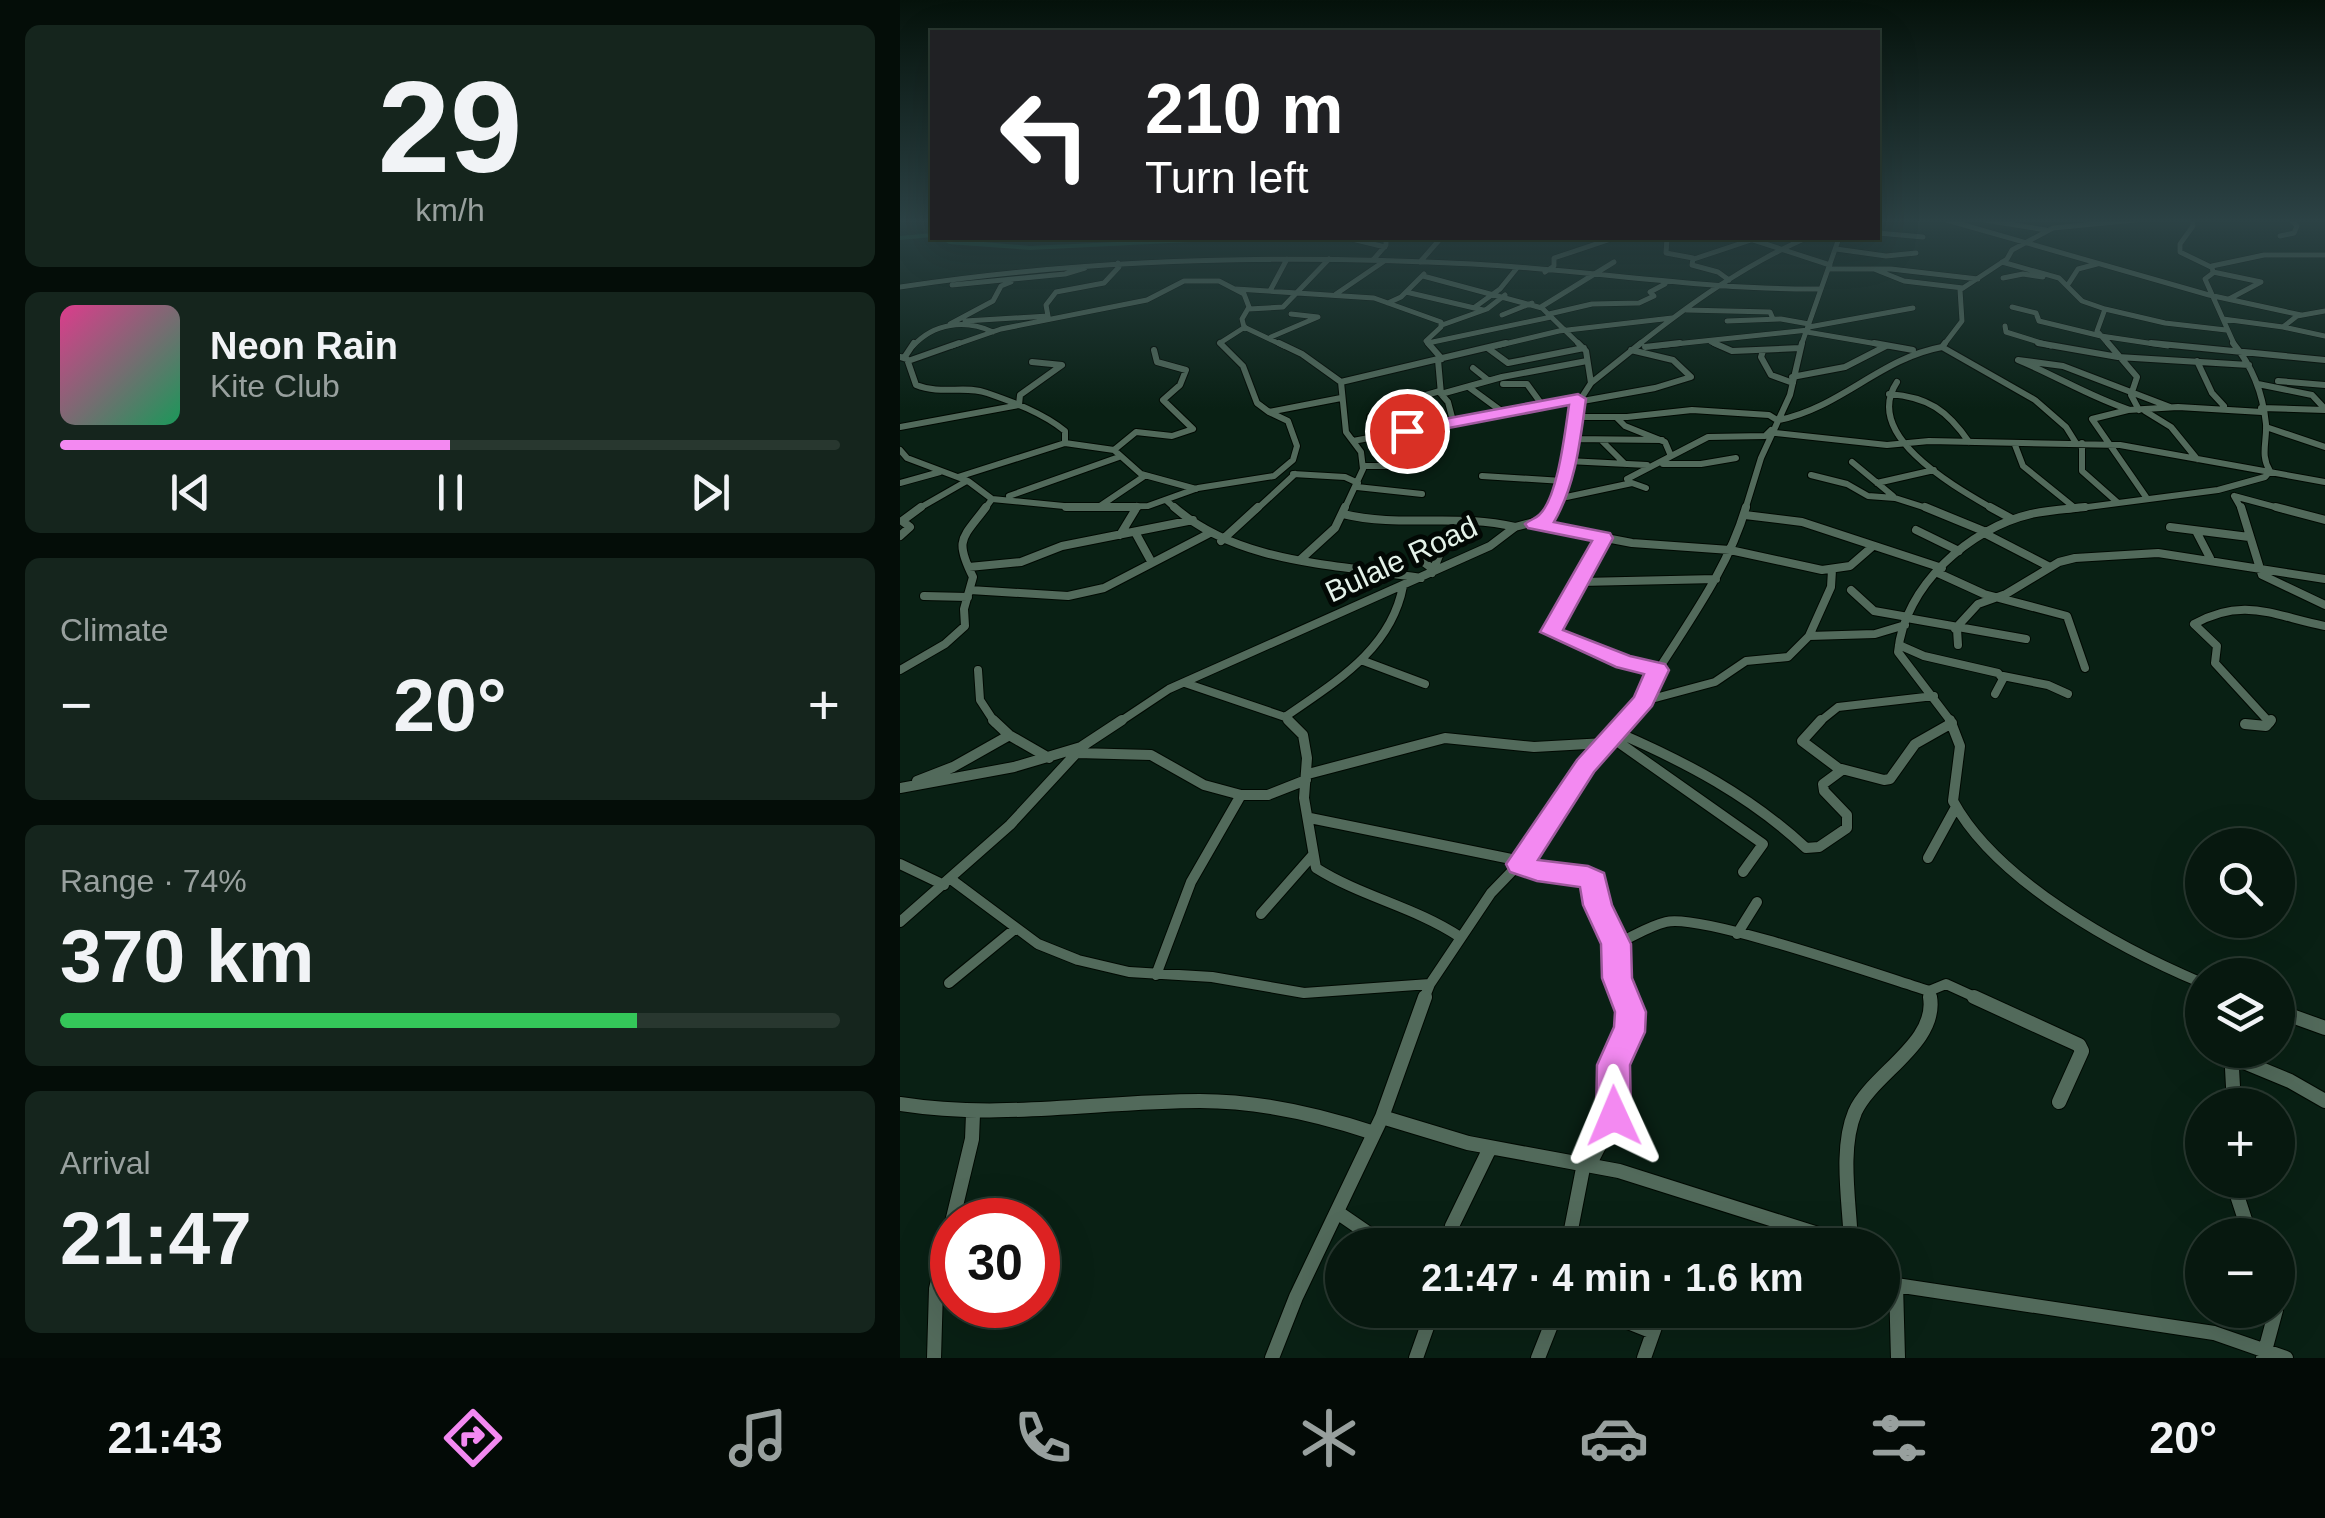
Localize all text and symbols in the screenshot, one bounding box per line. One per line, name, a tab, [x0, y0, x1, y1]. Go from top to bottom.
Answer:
text: 29	[378, 54, 522, 200]
icon: left	[980, 70, 1110, 200]
text: 210 m	[1145, 70, 1343, 148]
text: Turn left	[1145, 152, 1308, 203]
text: km/h	[415, 192, 485, 228]
text: Neon Rain	[210, 325, 398, 367]
text: Kite Club	[210, 368, 340, 404]
pin	[1365, 389, 1450, 474]
icon: arrive	[1380, 404, 1435, 459]
icon: previous	[163, 465, 218, 520]
icon: pause	[423, 465, 478, 520]
icon: next	[683, 465, 738, 520]
street label: Bulale Road	[1320, 510, 1482, 608]
text: Climate	[60, 612, 168, 648]
text: 20°	[393, 663, 507, 747]
text: −	[60, 674, 92, 736]
text: +	[808, 674, 840, 736]
map controls	[2185, 828, 2295, 1328]
button: search	[2185, 828, 2295, 938]
text: Range · 74%	[60, 863, 247, 899]
text: 370 km	[60, 914, 314, 998]
button: layers	[2185, 958, 2295, 1068]
position arrow	[1562, 1064, 1666, 1168]
button: +	[2185, 1088, 2295, 1198]
text: Arrival	[60, 1145, 151, 1181]
text: 21:47	[60, 1196, 252, 1280]
speed limit sign: 30	[930, 1198, 1060, 1328]
button: −	[2185, 1218, 2295, 1328]
text: 21:47 · 4 min · 1.6 km	[1421, 1257, 1804, 1299]
icon: directions	[438, 1403, 508, 1473]
icon: music	[723, 1403, 793, 1473]
icon: phone	[1008, 1403, 1078, 1473]
icon: climate	[1294, 1403, 1364, 1473]
icon: car	[1579, 1403, 1649, 1473]
icon: filters	[1864, 1403, 1934, 1473]
text: 21:43	[108, 1412, 223, 1463]
text: 20°	[2149, 1412, 2217, 1463]

